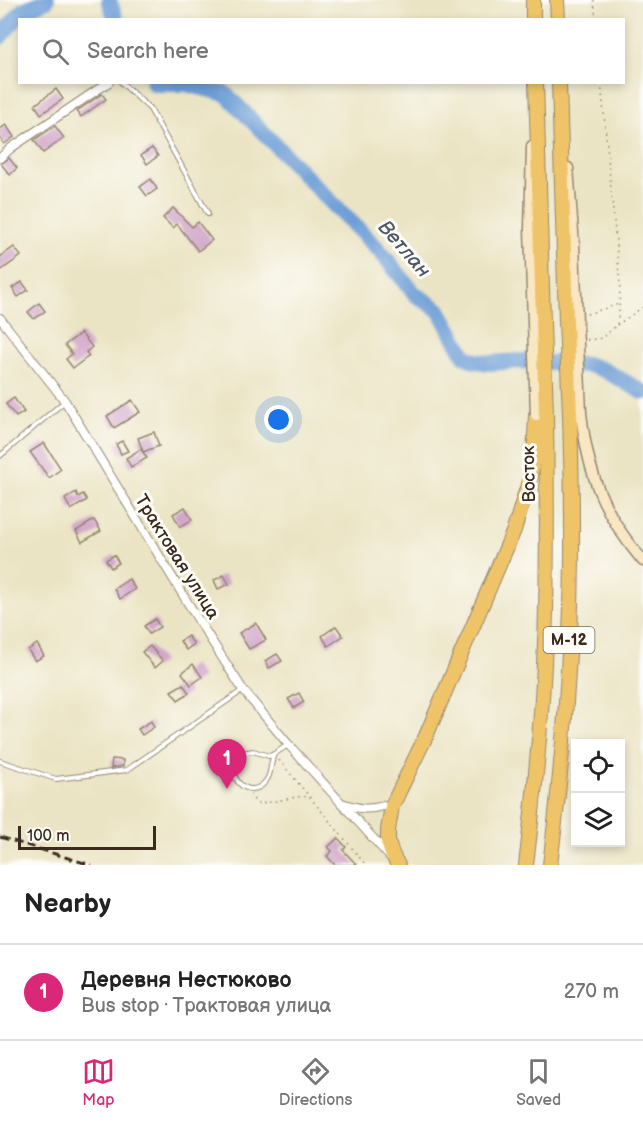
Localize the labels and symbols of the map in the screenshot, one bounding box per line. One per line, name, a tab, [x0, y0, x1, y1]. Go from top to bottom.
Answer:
water label: Ветлан	[373, 216, 435, 282]
your location	[264, 405, 293, 434]
street label: Восток	[518, 445, 540, 503]
street label: Трактовая улица	[130, 491, 224, 623]
road number: М-12	[544, 627, 594, 653]
pin: 1	[208, 740, 246, 789]
scale bar	[18, 823, 156, 850]

